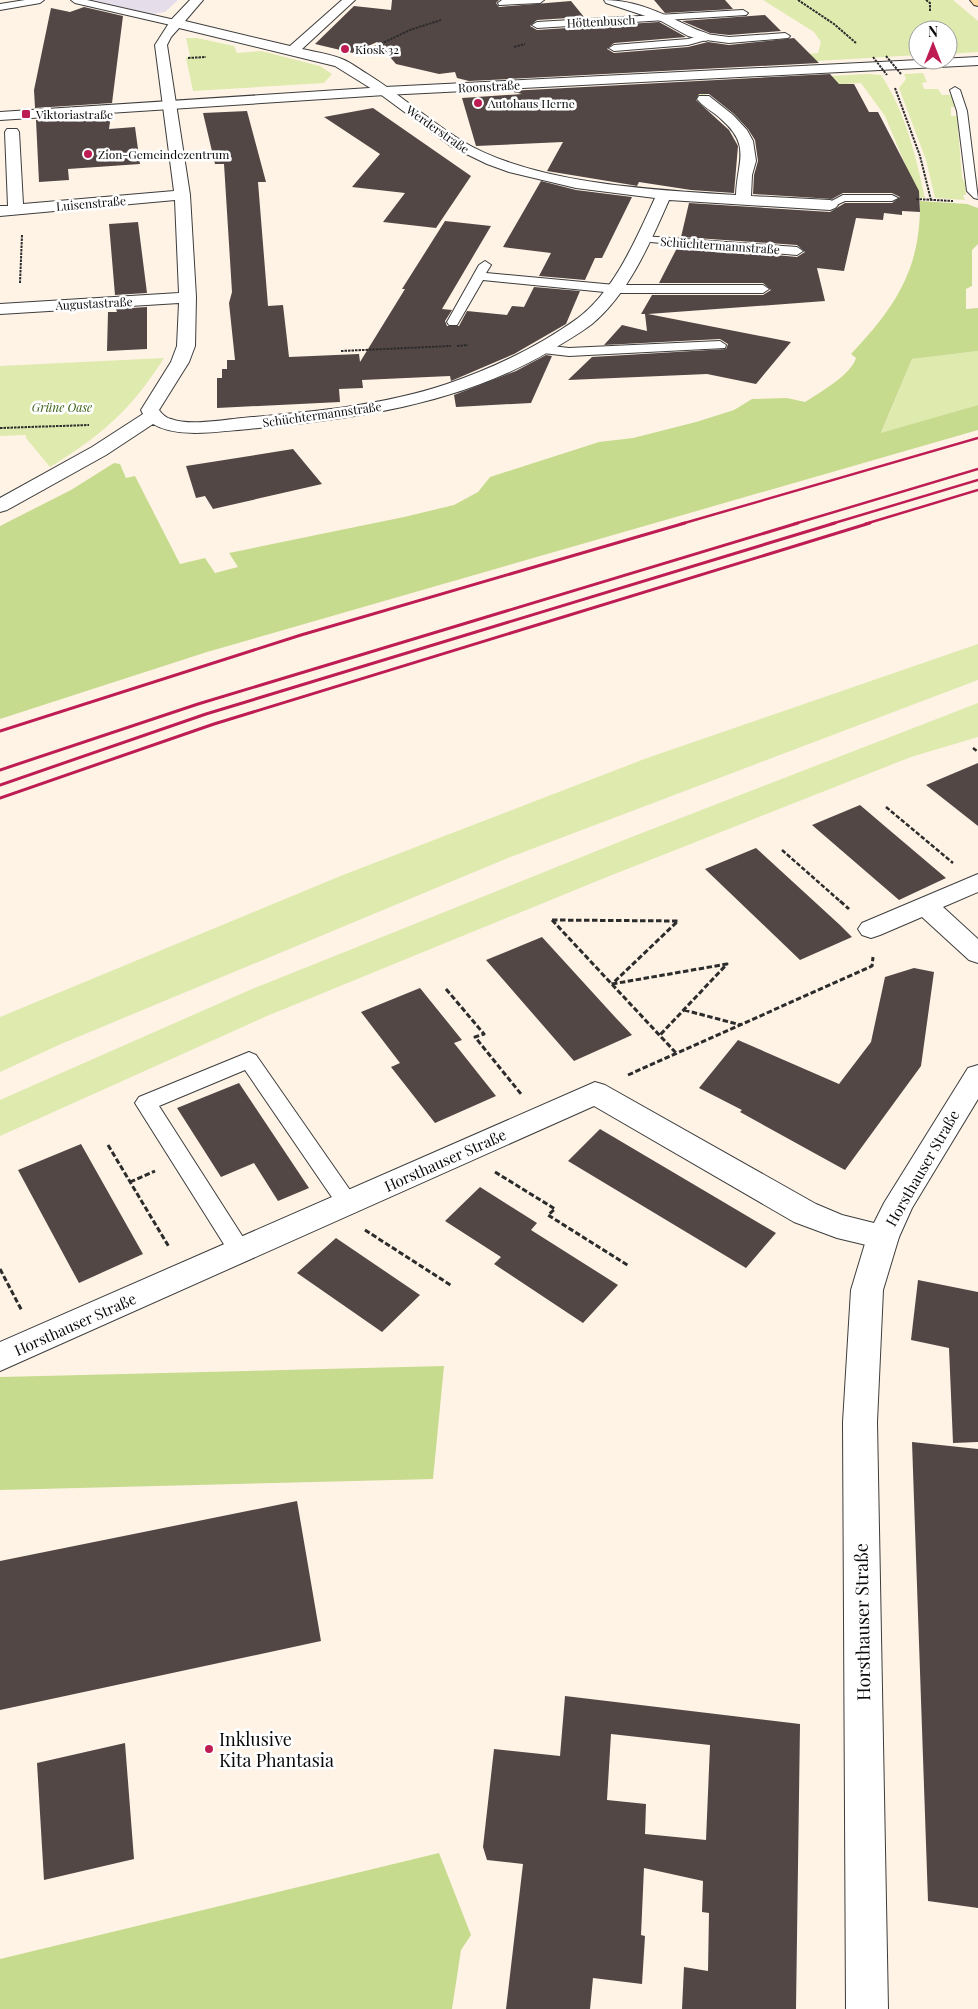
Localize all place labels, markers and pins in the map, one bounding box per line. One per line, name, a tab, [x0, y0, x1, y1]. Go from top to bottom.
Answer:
place label: Kiosk 32	[355, 41, 399, 57]
marker: Kiosk 32	[339, 43, 351, 55]
place label: Autohaus Herne	[487, 95, 575, 111]
marker: Autohaus Herne	[472, 97, 484, 109]
place label: Viktoriastraße	[35, 106, 113, 122]
marker: Viktoriastraße	[20, 108, 32, 120]
place label: Zion-Gemeindezentrum	[98, 146, 230, 162]
marker: Zion-Gemeindezentrum	[82, 148, 94, 160]
place label: Inklusive Kita Phantasia	[219, 1727, 334, 1772]
marker: Inklusive Kita Phantasia	[203, 1743, 215, 1755]

